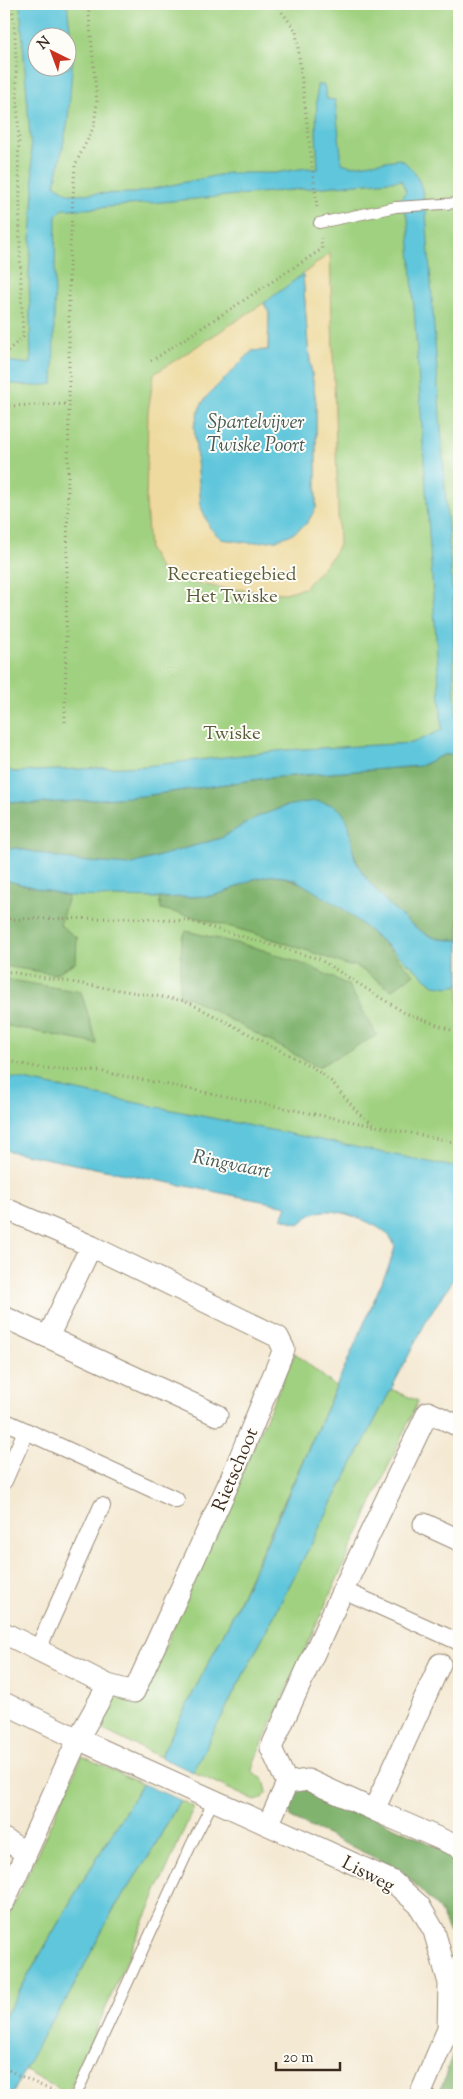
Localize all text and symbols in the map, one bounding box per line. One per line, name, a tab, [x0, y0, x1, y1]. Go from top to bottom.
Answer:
north arrow	[28, 28, 78, 78]
text: N	[34, 33, 55, 55]
water label: Spartelvijver Twiske Poort	[207, 409, 305, 461]
park label: Recreatiegebied Het Twiske	[168, 562, 297, 611]
park label: Twiske	[203, 721, 261, 748]
water label: Ringvaart	[190, 1144, 273, 1187]
street label: Rietschoot	[207, 1424, 266, 1516]
street label: Lisweg	[337, 1850, 399, 1900]
scale bar	[276, 2039, 339, 2071]
text: 20 m	[283, 2048, 314, 2069]

